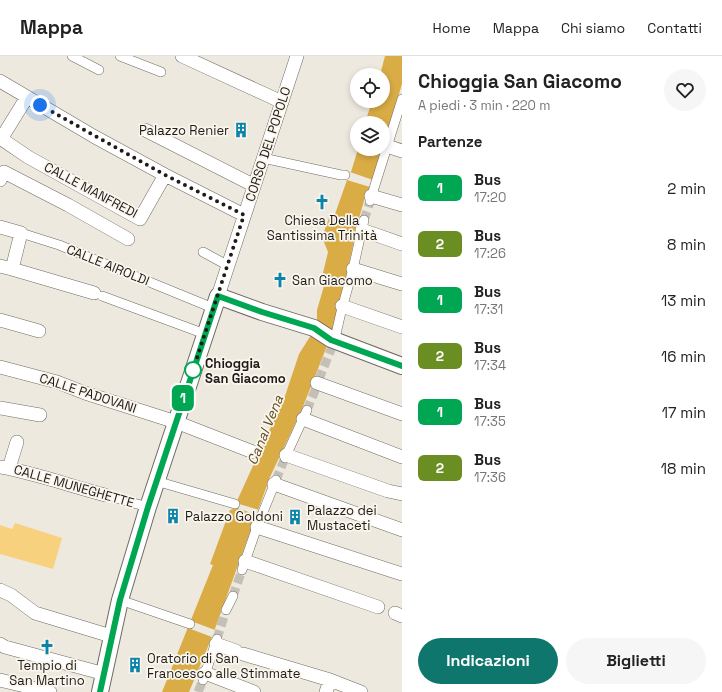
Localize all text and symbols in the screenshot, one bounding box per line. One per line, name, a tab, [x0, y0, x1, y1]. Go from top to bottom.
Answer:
text: Mappa	[20, 15, 83, 40]
text: Home	[433, 19, 471, 37]
text: Mappa	[493, 19, 539, 37]
text: Chi siamo	[561, 19, 625, 37]
text: Contatti	[647, 19, 702, 37]
map controls	[350, 68, 390, 156]
button: locate	[350, 68, 390, 108]
text: Chioggia San Giacomo	[418, 69, 622, 94]
button: heart	[664, 69, 706, 111]
street label: CORSO DEL POPOLO	[241, 84, 295, 204]
your location	[30, 95, 50, 115]
text: A piedi · 3 min · 220 m	[418, 97, 550, 114]
button: layers	[350, 116, 390, 156]
building icon: Palazzo Renier	[232, 121, 250, 139]
place label: Palazzo Renier	[139, 122, 229, 139]
text: Partenze	[418, 132, 482, 151]
street label: CALLE MANFREDI	[41, 158, 141, 222]
text: Bus	[474, 170, 501, 189]
text: 1	[437, 179, 443, 197]
text: 2 min	[667, 179, 706, 198]
text: 17:20	[474, 189, 506, 206]
church icon: Chiesa Della Santissima Trinità	[313, 193, 331, 211]
place label: Chiesa Della Santissima Trinità	[267, 212, 378, 244]
text: Bus	[474, 226, 501, 245]
text: 2	[436, 235, 444, 253]
text: 8 min	[667, 235, 706, 254]
street label: CALLE AIROLDI	[64, 241, 152, 289]
text: 17:26	[474, 245, 506, 262]
church icon: San Giacomo	[271, 271, 289, 289]
place label: San Giacomo	[292, 272, 373, 289]
text: Bus	[474, 282, 501, 301]
text: 1	[437, 291, 443, 309]
text: 13 min	[661, 291, 706, 310]
text: 17:31	[474, 301, 503, 318]
text: Bus	[474, 338, 501, 357]
text: 2	[436, 347, 444, 365]
text: 16 min	[661, 347, 706, 366]
place label: Chioggia San Giacomo	[205, 355, 286, 387]
text: 17:34	[474, 357, 506, 374]
marker: Chioggia San Giacomo	[184, 361, 202, 379]
street label: CALLE PADOVANI	[37, 369, 139, 417]
line badge: 1	[170, 385, 196, 411]
text: 1	[180, 389, 186, 407]
water label: Canal Vena	[243, 392, 287, 467]
text: Bus	[474, 394, 501, 413]
text: 1	[437, 403, 443, 421]
text: 17 min	[662, 403, 706, 422]
text: 17:35	[474, 413, 506, 430]
text: Bus	[474, 450, 501, 469]
text: 2	[436, 459, 444, 477]
text: 18 min	[661, 459, 706, 478]
street label: CALLE MUNEGHETTE	[12, 461, 136, 511]
text: 17:36	[474, 469, 506, 486]
place label: Palazzo dei Mustaceti	[307, 502, 377, 534]
building icon: Palazzo Goldoni	[164, 507, 182, 525]
place label: Palazzo Goldoni	[185, 508, 283, 525]
building icon: Palazzo dei Mustaceti	[286, 508, 304, 526]
church icon: Tempio di San Martino	[38, 638, 56, 656]
button: Indicazioni	[418, 638, 558, 684]
button: Biglietti	[566, 638, 706, 684]
place label: Oratorio di San Francesco alle Stimmate	[147, 650, 301, 682]
building icon: Oratorio di San Francesco alle Stimmate	[126, 656, 144, 674]
place label: Tempio di San Martino	[9, 657, 85, 689]

